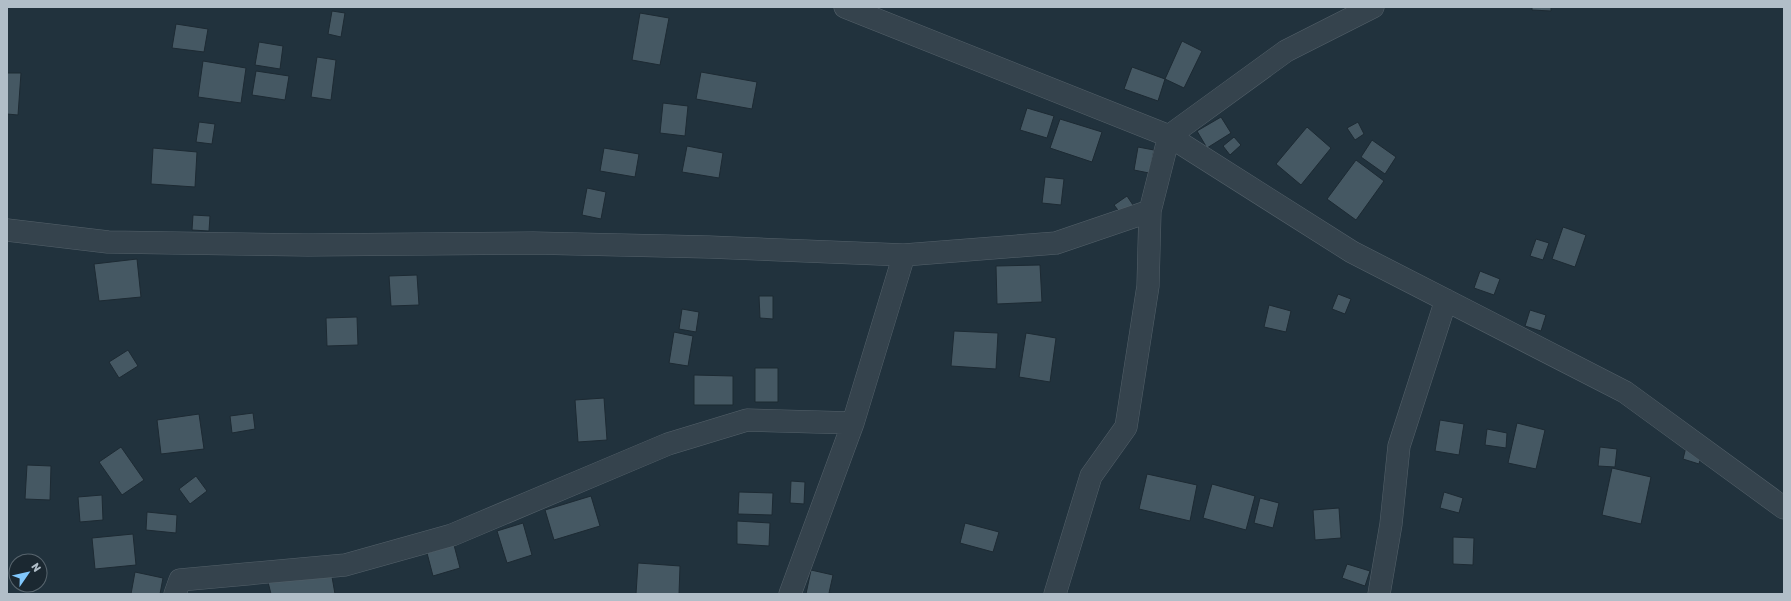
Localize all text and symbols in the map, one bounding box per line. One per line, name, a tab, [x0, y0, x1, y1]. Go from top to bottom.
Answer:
north arrow	[8, 553, 48, 593]
text: N	[28, 561, 44, 575]

